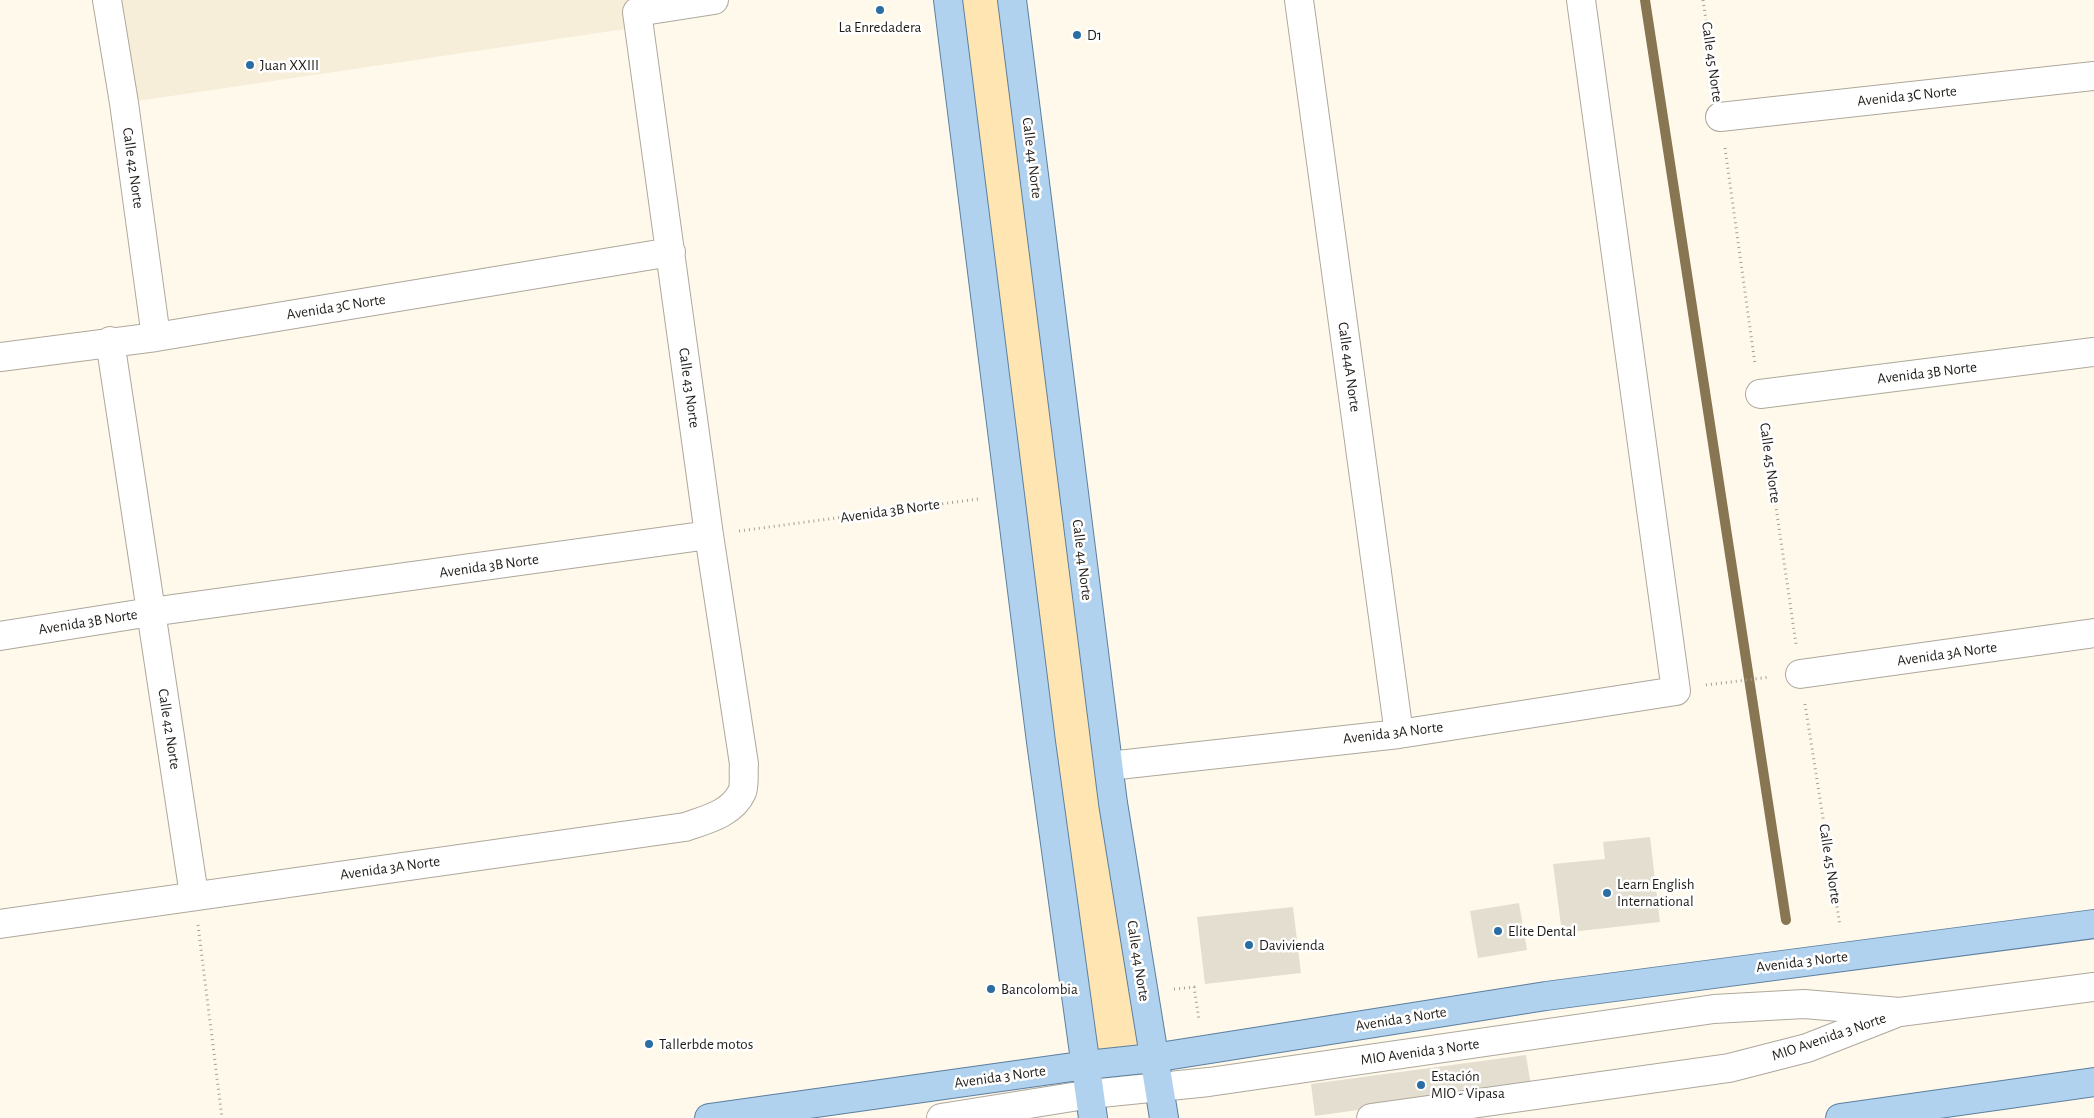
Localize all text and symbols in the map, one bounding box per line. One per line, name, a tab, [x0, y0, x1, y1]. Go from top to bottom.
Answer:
marker: La Enredadera	[874, 4, 886, 16]
place label: La Enredadera	[838, 18, 922, 36]
street label: Calle 45 Norte	[1697, 21, 1727, 103]
place label: D1	[1087, 26, 1102, 44]
marker: D1	[1071, 29, 1083, 41]
place label: Juan XXIII	[260, 56, 319, 74]
marker: Juan XXIII	[244, 59, 256, 71]
street label: Avenida 3C Norte	[1856, 82, 1958, 110]
street label: Calle 44 Norte	[1018, 116, 1046, 200]
street label: Calle 42 Norte	[118, 126, 148, 210]
street label: Avenida 3C Norte	[285, 290, 387, 324]
street label: Calle 44A Norte	[1334, 321, 1364, 413]
street label: Calle 43 Norte	[674, 347, 704, 429]
street label: Avenida 3B Norte	[1876, 358, 1978, 388]
street label: Calle 45 Norte	[1755, 422, 1785, 504]
street label: Avenida 3B Norte	[839, 495, 941, 527]
street label: Calle 44 Norte	[1068, 518, 1096, 602]
street label: Avenida 3B Norte	[438, 550, 540, 582]
street label: Avenida 3B Norte	[37, 605, 139, 639]
street label: Avenida 3A Norte	[1896, 638, 1998, 670]
street label: Calle 42 Norte	[154, 687, 184, 771]
street label: Avenida 3A Norte	[1342, 718, 1444, 748]
street label: Calle 45 Norte	[1815, 823, 1845, 905]
street label: Avenida 3A Norte	[339, 852, 441, 884]
place label: Learn English International	[1617, 875, 1695, 910]
marker: Learn English International	[1601, 887, 1613, 899]
street label: Calle 44 Norte	[1123, 919, 1153, 1003]
place label: Elite Dental	[1508, 922, 1576, 940]
marker: Elite Dental	[1492, 925, 1504, 937]
place label: Davivienda	[1259, 936, 1325, 954]
marker: Davivienda	[1243, 939, 1255, 951]
street label: Avenida 3 Norte	[1755, 947, 1849, 977]
place label: Bancolombia	[1001, 980, 1078, 998]
marker: Bancolombia	[985, 983, 997, 995]
street label: Avenida 3 Norte	[1354, 1003, 1448, 1035]
street label: MIO Avenida 3 Norte	[1769, 1009, 1889, 1065]
place label: Tallerbde motos	[659, 1035, 753, 1053]
street label: MIO Avenida 3 Norte	[1359, 1035, 1481, 1069]
marker: Tallerbde motos	[643, 1038, 655, 1050]
street label: Avenida 3 Norte	[953, 1062, 1047, 1092]
place label: Estación MIO - Vipasa	[1431, 1067, 1505, 1102]
marker: Estación MIO - Vipasa	[1415, 1079, 1427, 1091]

